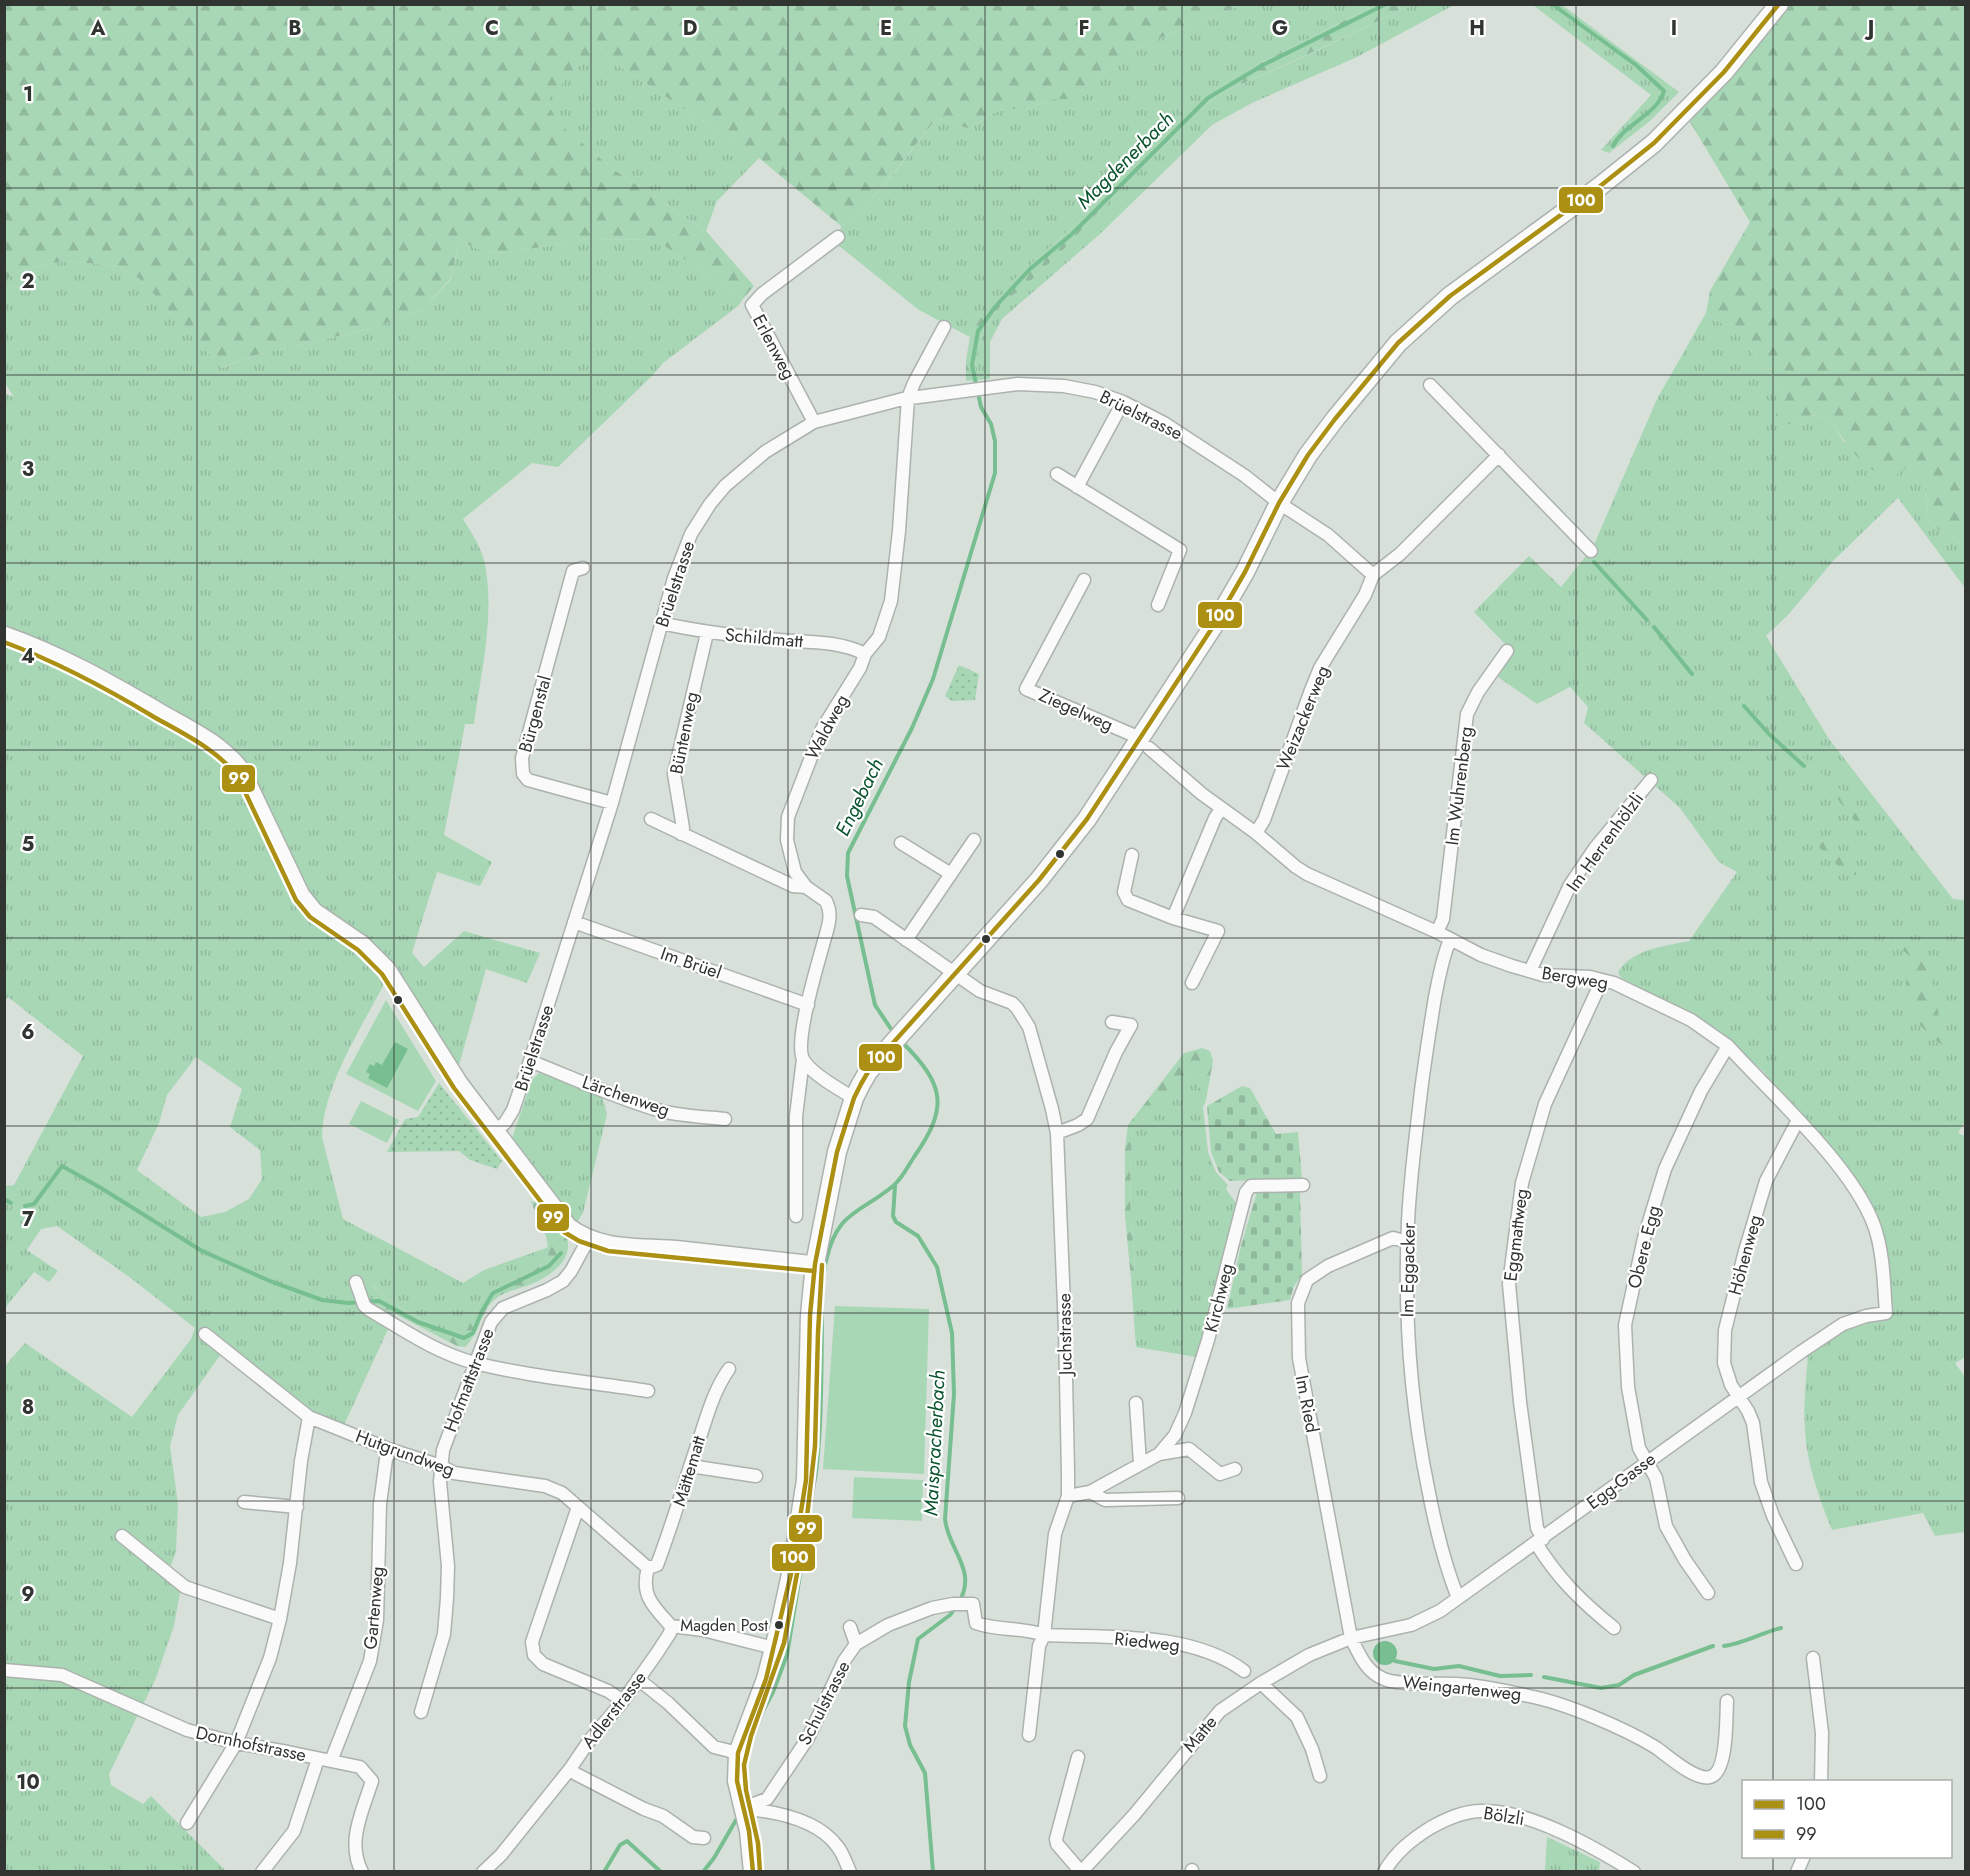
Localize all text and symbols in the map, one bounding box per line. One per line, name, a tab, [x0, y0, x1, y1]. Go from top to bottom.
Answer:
text: A	[90, 14, 106, 43]
text: B	[288, 14, 302, 43]
text: C	[485, 14, 499, 43]
text: D	[683, 14, 697, 43]
text: E	[880, 14, 892, 43]
text: F	[1078, 14, 1090, 43]
text: G	[1272, 14, 1288, 43]
text: H	[1469, 14, 1485, 43]
text: I	[1671, 14, 1677, 43]
text: J	[1864, 14, 1874, 43]
text: 1	[23, 80, 33, 109]
water label: Magdenerbach	[1070, 105, 1181, 216]
line badge: 100	[1558, 186, 1604, 214]
text: 100	[1566, 189, 1596, 212]
text: 2	[21, 267, 35, 296]
street label: Erlenweg	[746, 310, 802, 384]
street label: Brüelstrasse	[1095, 384, 1187, 446]
text: 3	[22, 455, 34, 484]
street label: Brüelstrasse	[649, 538, 701, 630]
line badge: 100	[1197, 601, 1243, 629]
text: 100	[1205, 604, 1235, 627]
street label: Schildmatt	[724, 622, 805, 654]
text: 4	[21, 642, 35, 671]
street label: Weizackerweg	[1270, 662, 1336, 774]
street label: Bürgenstal	[512, 673, 558, 755]
street label: Ziegelweg	[1035, 682, 1117, 738]
street label: Büntenweg	[663, 690, 705, 776]
street label: Waldweg	[799, 690, 855, 764]
street label: Im Wuhrenberg	[1439, 725, 1479, 847]
water label: Engebach	[828, 753, 891, 841]
line badge: 99	[221, 764, 256, 793]
text: 99	[228, 767, 250, 790]
street label: Im Herrenhölzli	[1560, 787, 1650, 897]
text: 5	[22, 830, 35, 859]
unlabelled marker	[1054, 848, 1066, 860]
unlabelled marker	[980, 933, 992, 945]
street label: Im Brüel	[657, 940, 725, 986]
street label: Bergweg	[1540, 960, 1610, 996]
unlabelled marker	[392, 994, 404, 1006]
street label: Brüelstrasse	[508, 1002, 560, 1094]
text: 6	[21, 1018, 35, 1047]
line badge: 100	[858, 1043, 903, 1072]
text: 100	[866, 1046, 896, 1069]
street label: Lärchenweg	[579, 1069, 673, 1123]
street label: Eggmattweg	[1497, 1187, 1535, 1283]
line badge: 99	[536, 1203, 570, 1232]
street label: Obere Egg	[1621, 1203, 1667, 1291]
text: 7	[22, 1205, 35, 1234]
text: 99	[542, 1206, 564, 1229]
street label: Höhenweg	[1722, 1212, 1768, 1298]
street label: Im Eggacker	[1394, 1222, 1422, 1318]
street label: Kirchweg	[1198, 1261, 1240, 1335]
street label: Juchstrasse	[1051, 1293, 1079, 1377]
street label: Hofmattstrasse	[437, 1324, 501, 1436]
water label: Maispracherbach	[916, 1369, 953, 1517]
street label: Im Ried	[1289, 1373, 1325, 1435]
text: 8	[22, 1393, 34, 1422]
street label: Hutgrundweg	[352, 1423, 458, 1483]
street label: Mättematt	[666, 1432, 712, 1509]
street label: Egg-Gasse	[1581, 1446, 1661, 1516]
line badge: 99	[788, 1514, 823, 1543]
text: 99	[795, 1517, 817, 1540]
line badge: 100	[771, 1543, 816, 1572]
text: 100	[779, 1546, 809, 1569]
street label: Gartenweg	[357, 1565, 391, 1651]
text: 9	[21, 1580, 35, 1609]
place label: Magden Post	[680, 1614, 768, 1637]
marker: Magden Post	[773, 1619, 785, 1631]
street label: Riedweg	[1113, 1626, 1181, 1658]
street label: Schulstrasse	[792, 1656, 856, 1750]
street label: Adlerstrasse	[575, 1666, 653, 1754]
street label: Weingartenweg	[1401, 1669, 1523, 1707]
street label: Matte	[1177, 1710, 1223, 1758]
street label: Dornhofstrasse	[193, 1720, 309, 1768]
text: 10	[16, 1768, 40, 1797]
legend	[1742, 1780, 1952, 1858]
text: 100	[1796, 1791, 1826, 1817]
street label: Bölzli	[1482, 1800, 1526, 1832]
text: 99	[1796, 1821, 1817, 1847]

